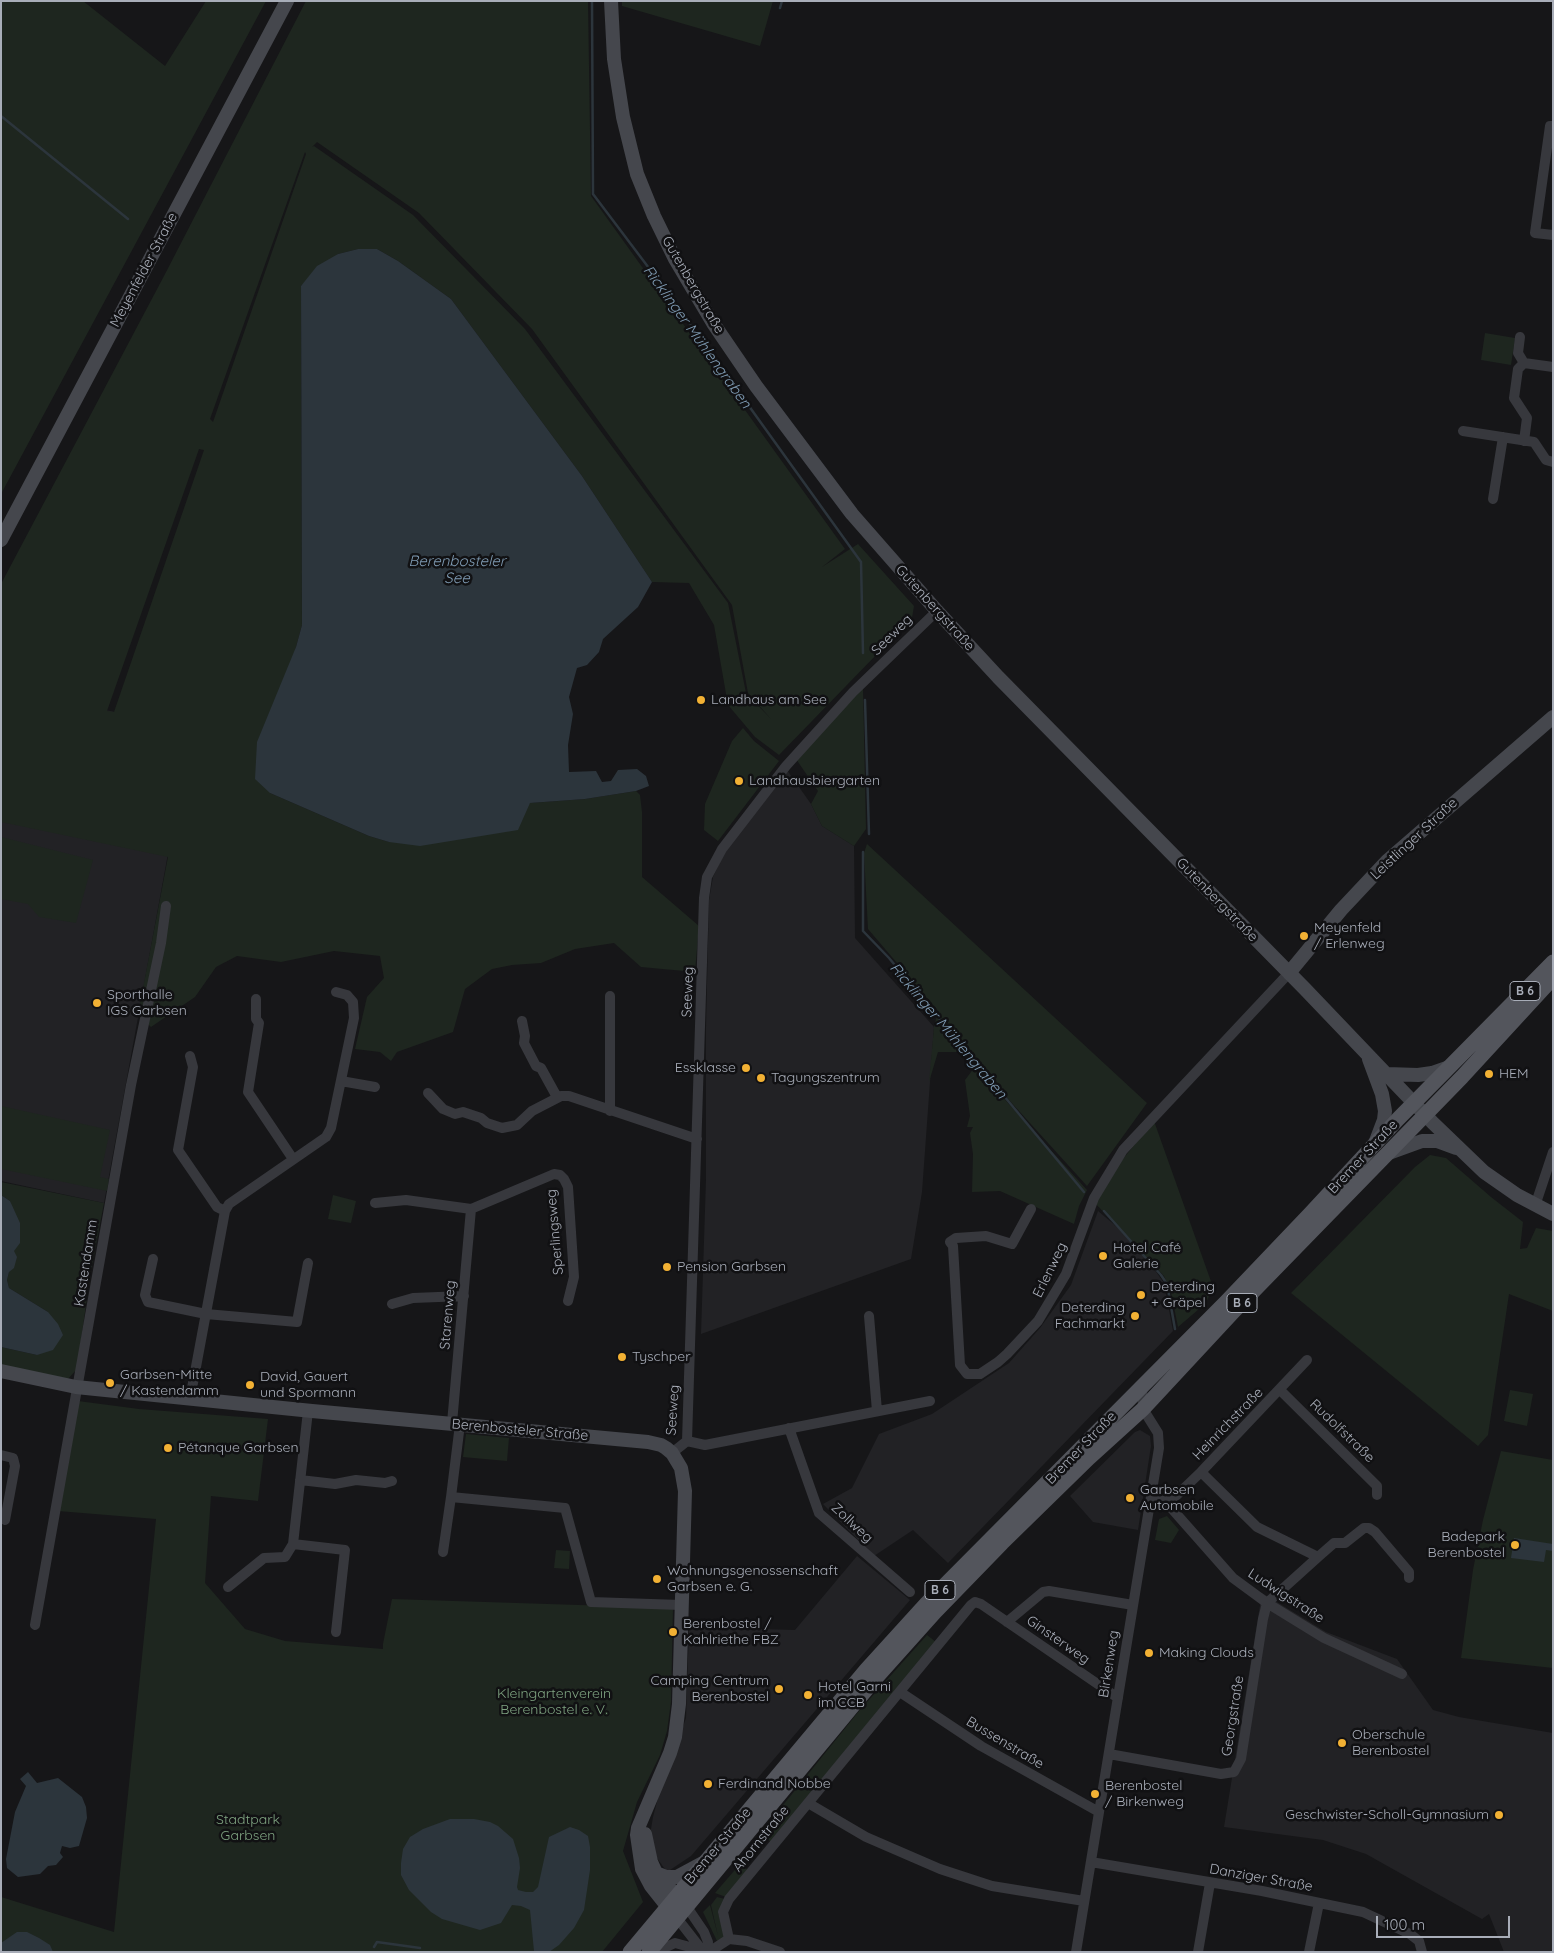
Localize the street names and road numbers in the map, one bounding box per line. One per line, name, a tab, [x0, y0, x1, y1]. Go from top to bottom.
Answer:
street label: Meyenfelder Straße	[107, 210, 181, 330]
street label: Gutenbergstraße	[658, 233, 728, 337]
street label: Gutenbergstraße	[892, 562, 978, 654]
street label: Seeweg	[868, 611, 916, 659]
street label: Leistlinger Straße	[1367, 795, 1461, 883]
street label: Gutenbergstraße	[1173, 855, 1261, 945]
street label: Seeweg	[679, 966, 697, 1018]
road number: B 6	[1510, 981, 1540, 1000]
street label: Bremer Straße	[1325, 1117, 1401, 1197]
street label: Sperlingsweg	[543, 1188, 567, 1276]
street label: Kastendamm	[71, 1218, 101, 1308]
street label: Erlenweg	[1029, 1240, 1071, 1300]
street label: Starenweg	[437, 1280, 459, 1350]
road number: B 6	[1227, 1294, 1257, 1312]
street label: Seeweg	[663, 1384, 683, 1436]
street label: Heinrichstraße	[1189, 1384, 1267, 1464]
street label: Rudolfstraße	[1306, 1396, 1378, 1466]
street label: Bremer Straße	[1042, 1408, 1120, 1488]
street label: Berenbosteler Straße	[451, 1416, 589, 1444]
street label: Zollweg	[828, 1500, 876, 1546]
street label: Ludwigstraße	[1245, 1565, 1327, 1627]
road number: B 6	[925, 1580, 955, 1600]
street label: Ginsterweg	[1023, 1612, 1093, 1668]
street label: Birkenweg	[1095, 1629, 1123, 1699]
street label: Georgstraße	[1218, 1675, 1248, 1757]
street label: Bussenstraße	[963, 1713, 1047, 1773]
street label: Ahornstraße	[729, 1802, 793, 1876]
street label: Bremer Straße	[681, 1804, 755, 1888]
street label: Danziger Straße	[1208, 1861, 1314, 1895]

